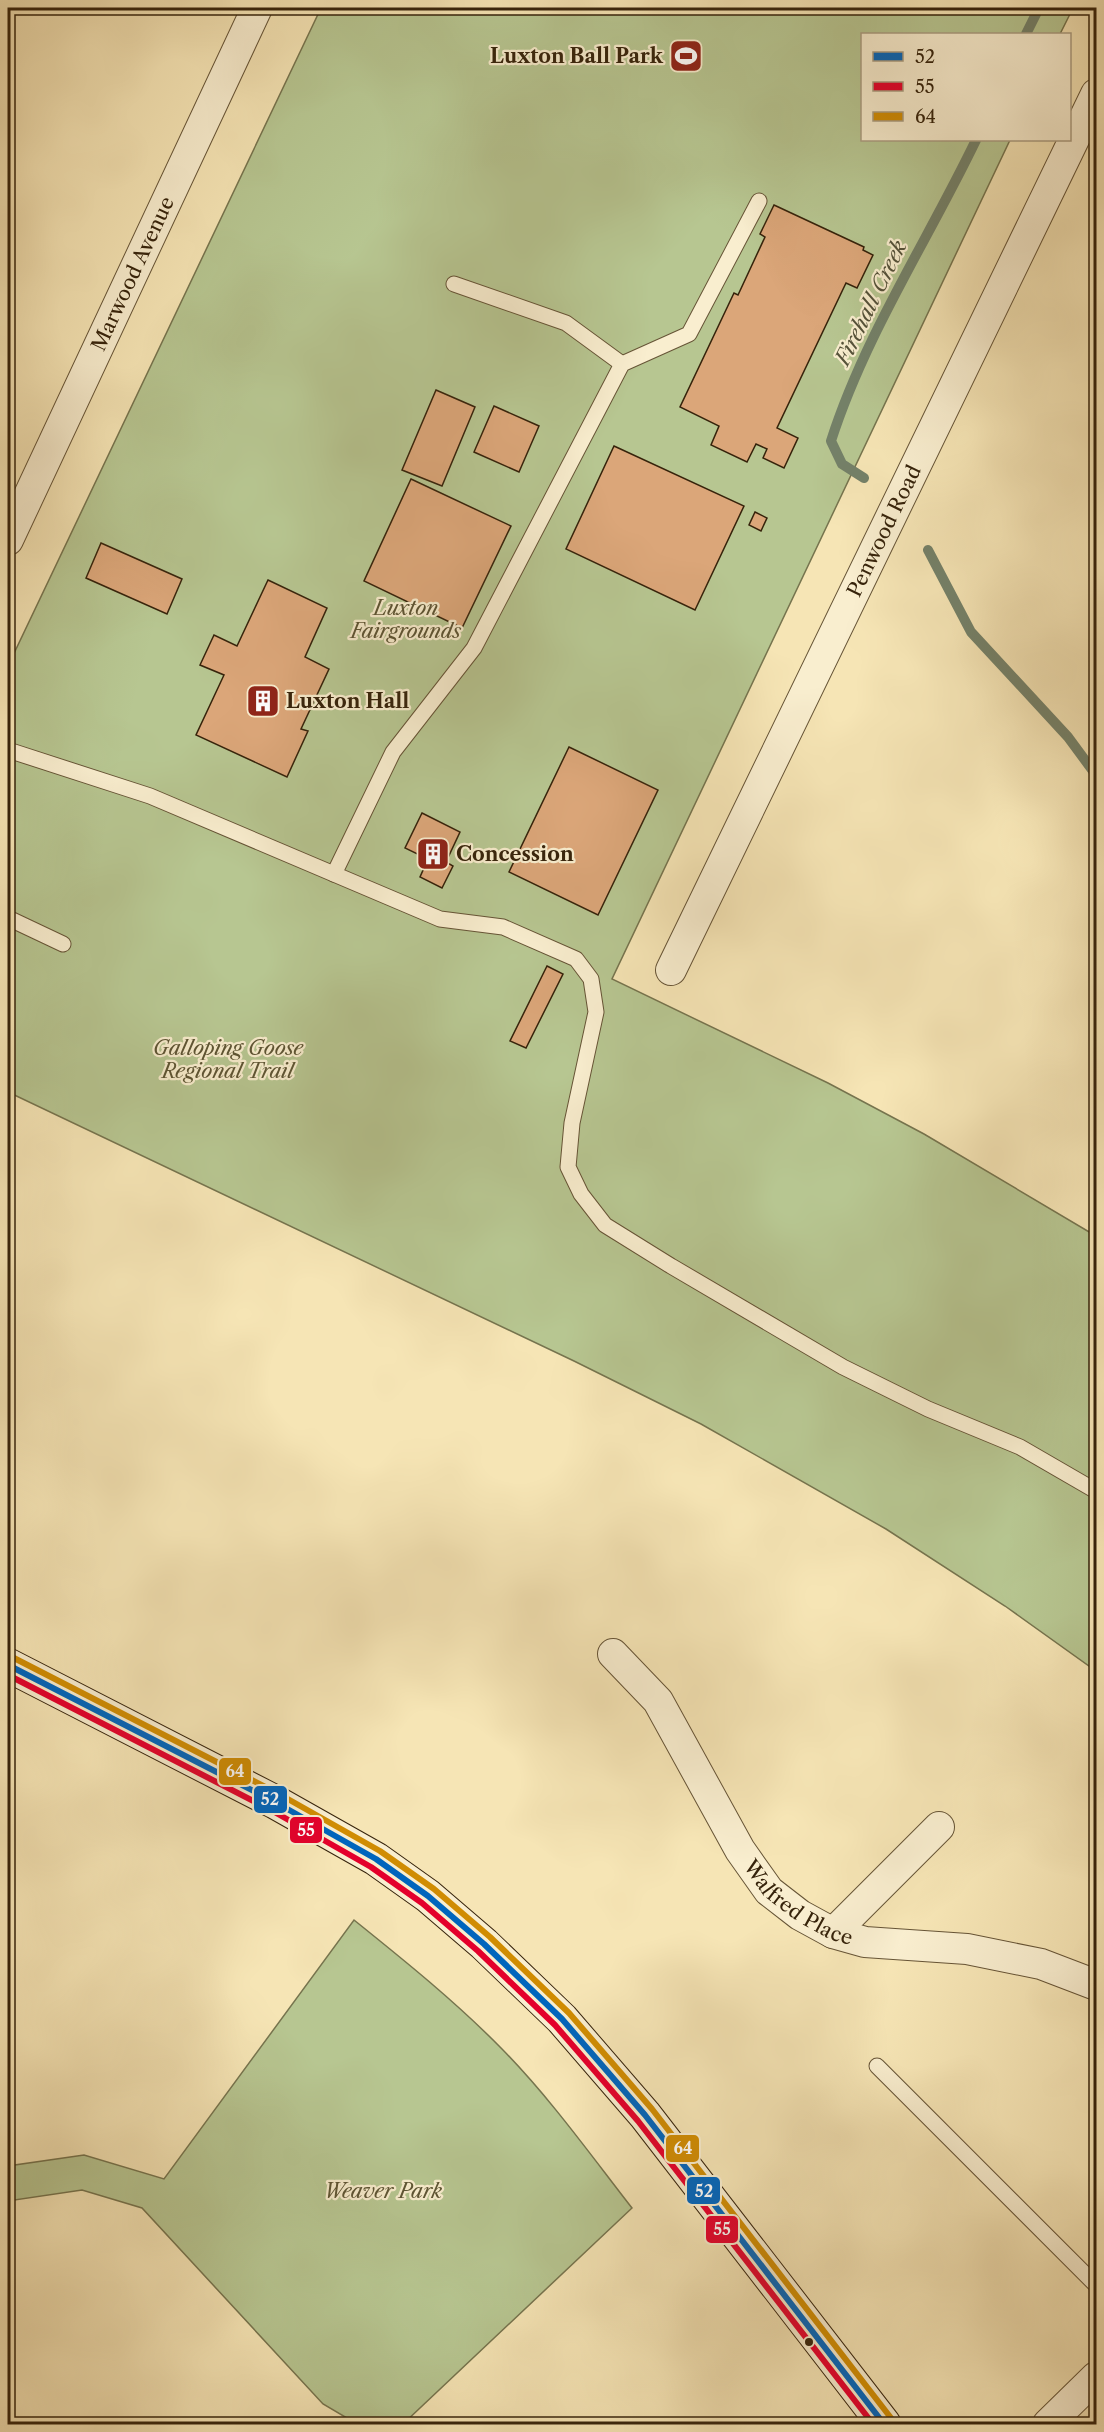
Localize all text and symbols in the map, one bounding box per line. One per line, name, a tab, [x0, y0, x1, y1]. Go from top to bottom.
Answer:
legend	[861, 33, 1071, 141]
sports icon: Luxton Ball Park	[668, 38, 704, 74]
place label: Luxton Ball Park	[490, 44, 664, 68]
text: 52	[915, 46, 935, 68]
text: 55	[915, 76, 935, 98]
text: 64	[915, 106, 936, 128]
street label: Marwood Avenue	[86, 193, 179, 355]
water label: Firehall Creek	[829, 236, 912, 371]
street label: Penwood Road	[842, 461, 926, 601]
park label: Luxton Fairgrounds	[349, 596, 462, 643]
building icon: Luxton Hall	[245, 683, 281, 719]
place label: Luxton Hall	[286, 689, 409, 713]
building icon: Concession	[415, 836, 451, 872]
place label: Concession	[456, 842, 574, 866]
park label: Galloping Goose Regional Trail	[153, 1036, 304, 1083]
line badge: 64	[218, 1757, 252, 1786]
text: 64	[225, 1761, 245, 1781]
line badge: 52	[253, 1785, 288, 1814]
text: 52	[261, 1789, 279, 1809]
line badge: 55	[289, 1816, 323, 1844]
text: 55	[297, 1820, 315, 1840]
street label: Walfred Place	[738, 1854, 855, 1950]
line badge: 64	[665, 2134, 700, 2163]
text: 64	[673, 2138, 693, 2158]
line badge: 52	[686, 2176, 721, 2205]
park label: Weaver Park	[324, 2179, 443, 2203]
text: 52	[695, 2181, 713, 2201]
line badge: 55	[705, 2215, 739, 2244]
text: 55	[713, 2219, 731, 2239]
unlabelled marker	[803, 2336, 815, 2348]

